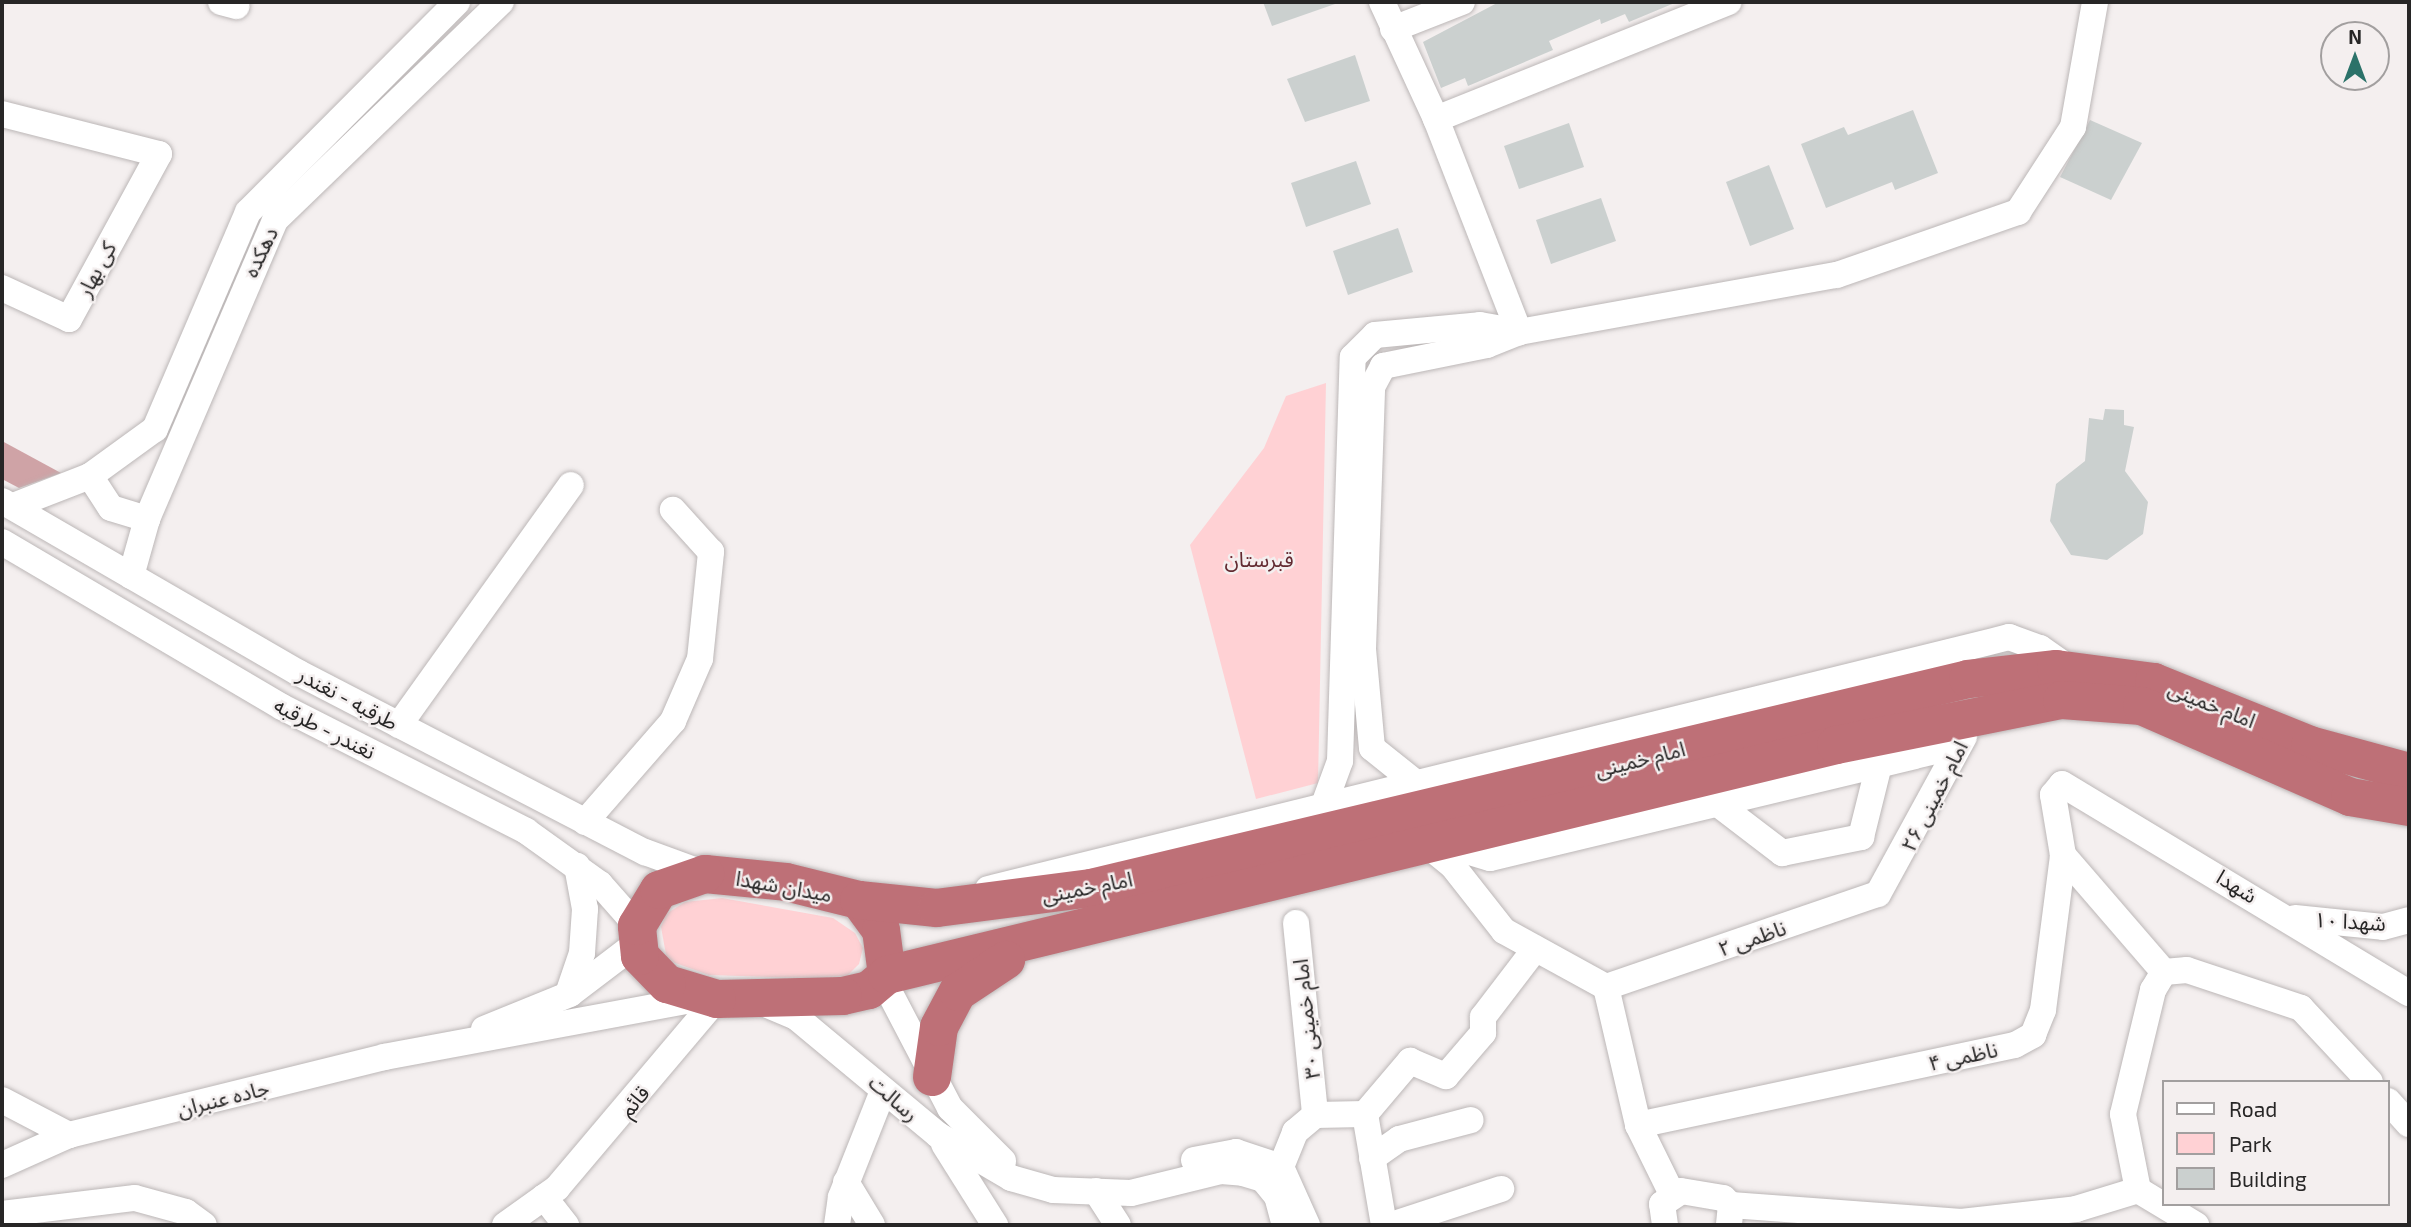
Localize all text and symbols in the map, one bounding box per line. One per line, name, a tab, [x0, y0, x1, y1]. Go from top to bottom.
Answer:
north arrow	[2320, 21, 2390, 91]
text: N	[2348, 25, 2362, 48]
street label: دهکده	[237, 223, 283, 281]
street label: کی بهار	[71, 237, 121, 301]
park label: قبرستان	[1224, 546, 1294, 572]
street label: طرقبه - نغندر	[293, 661, 403, 735]
street label: امام خمینی	[2165, 675, 2259, 733]
street label: نغندر - طرقبه	[270, 692, 380, 764]
street label: امام خمینی	[1592, 736, 1688, 782]
street label: امام خمینی ۲۶	[1895, 737, 1973, 855]
street label: شهدا	[2212, 864, 2262, 908]
street label: میدان شهدا	[734, 865, 834, 907]
street label: امام خمینی	[1039, 866, 1135, 908]
street label: شهدا ۱۰	[2313, 907, 2387, 935]
street label: ناظمی ۲	[1715, 915, 1789, 961]
street label: امام خمینی ۳۰	[1287, 958, 1325, 1080]
street label: ناظمی ۴	[1926, 1036, 2000, 1076]
street label: رسالت	[864, 1069, 924, 1127]
street label: جاده عنبران	[174, 1074, 272, 1122]
street label: قائم	[614, 1080, 654, 1122]
legend	[2162, 1080, 2390, 1206]
text: Road	[2229, 1096, 2277, 1121]
text: Park	[2229, 1131, 2272, 1156]
text: Building	[2229, 1166, 2307, 1191]

